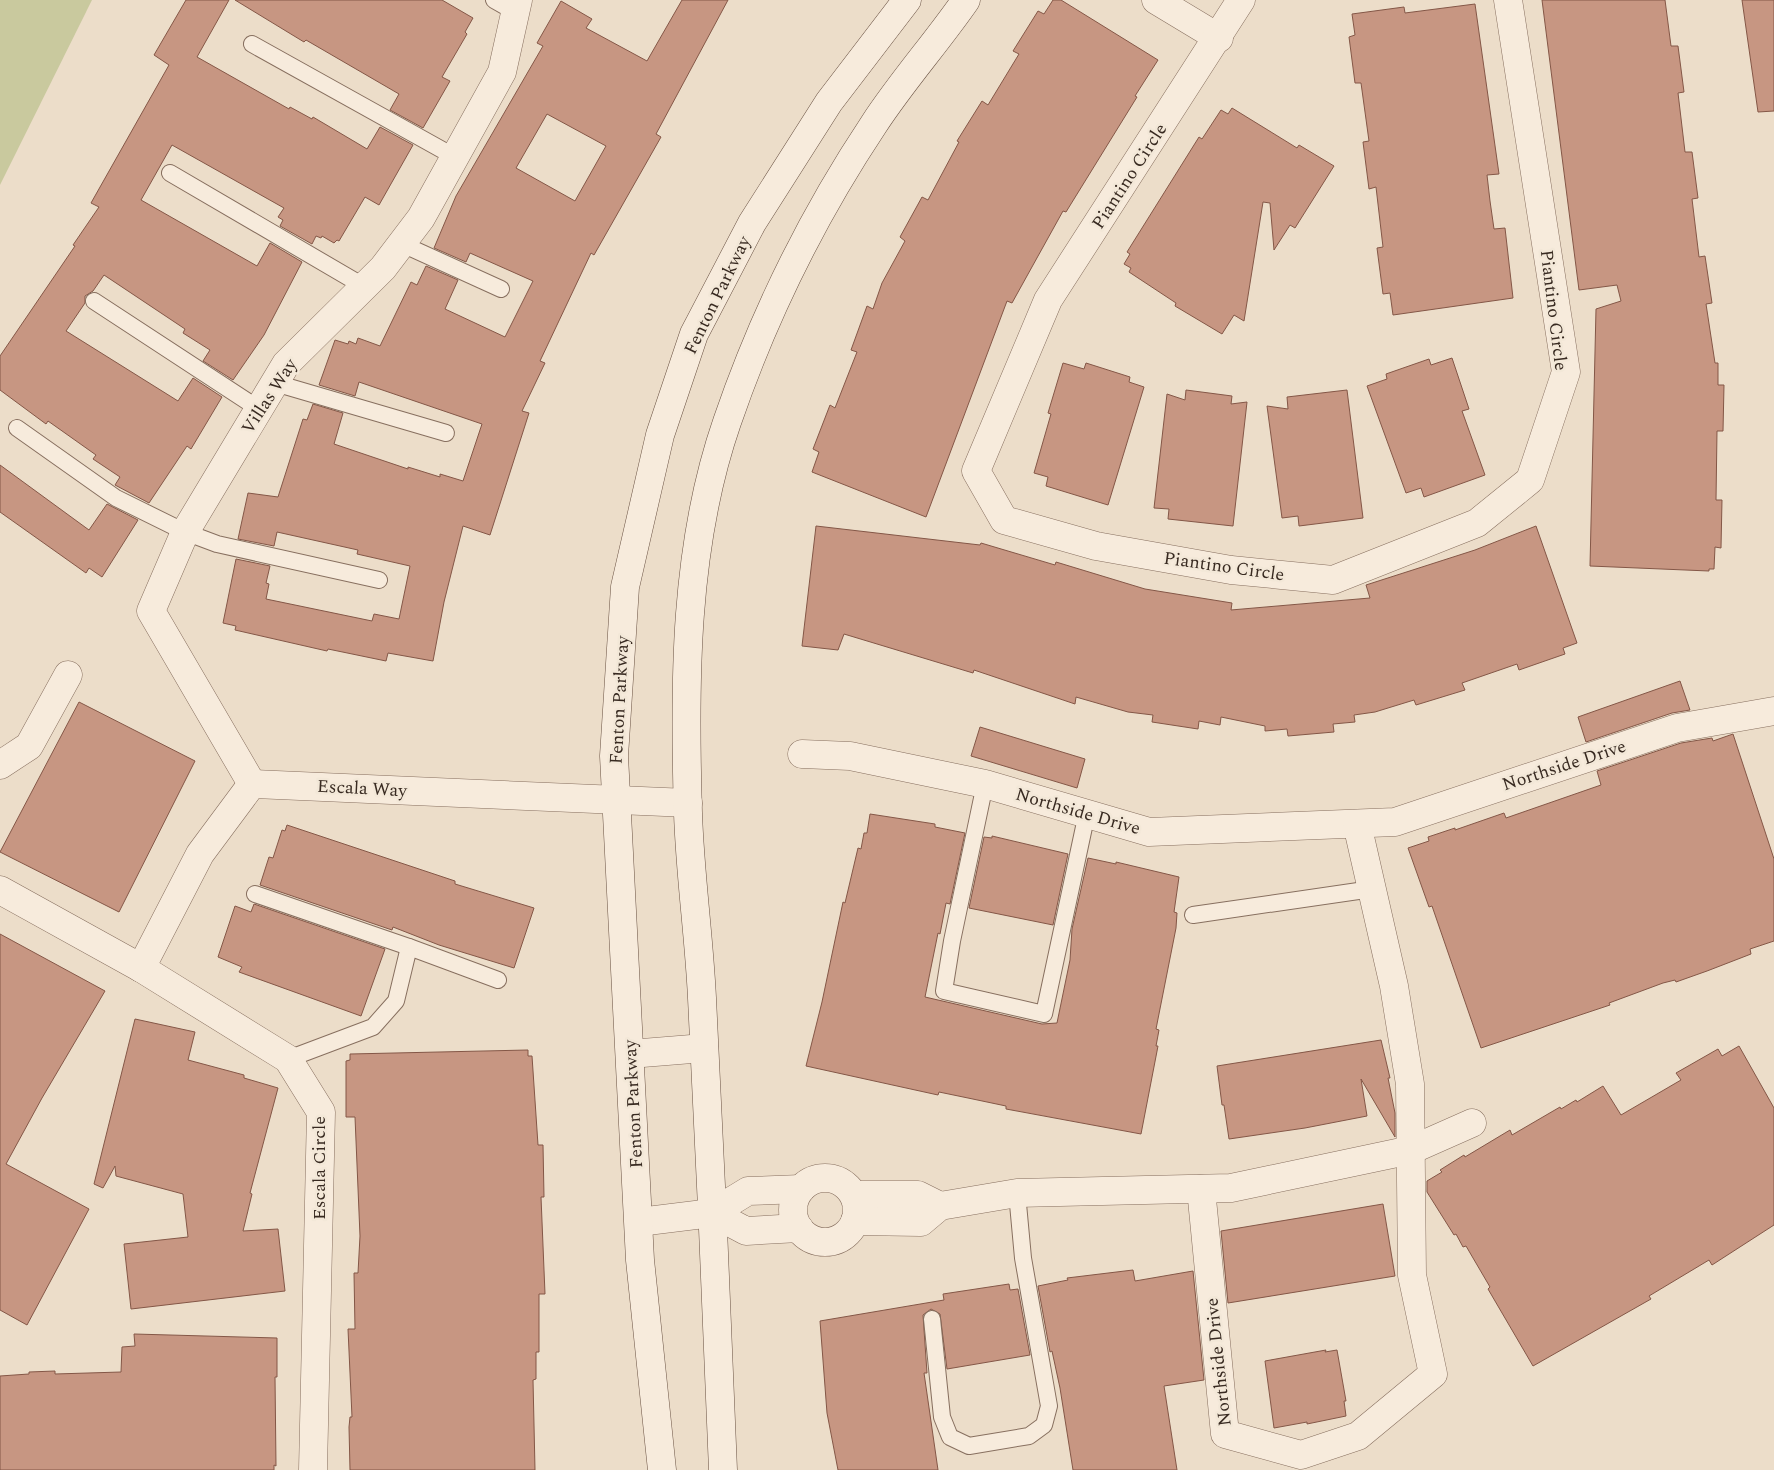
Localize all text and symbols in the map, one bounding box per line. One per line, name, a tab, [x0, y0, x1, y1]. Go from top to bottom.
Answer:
street label: Piantino Circle	[1085, 118, 1174, 235]
street label: Fenton Parkway	[677, 230, 758, 359]
street label: Piantino Circle	[1533, 248, 1574, 372]
street label: Villas Way	[235, 352, 305, 439]
street label: Piantino Circle	[1162, 545, 1286, 588]
street label: Fenton Parkway	[603, 634, 636, 765]
street label: Northside Drive	[1499, 733, 1630, 798]
street label: Escala Way	[316, 773, 409, 804]
street label: Northside Drive	[1012, 781, 1144, 842]
street label: Fenton Parkway	[617, 1038, 650, 1169]
street label: Escala Circle	[306, 1116, 333, 1220]
street label: Northside Drive	[1198, 1296, 1239, 1427]

